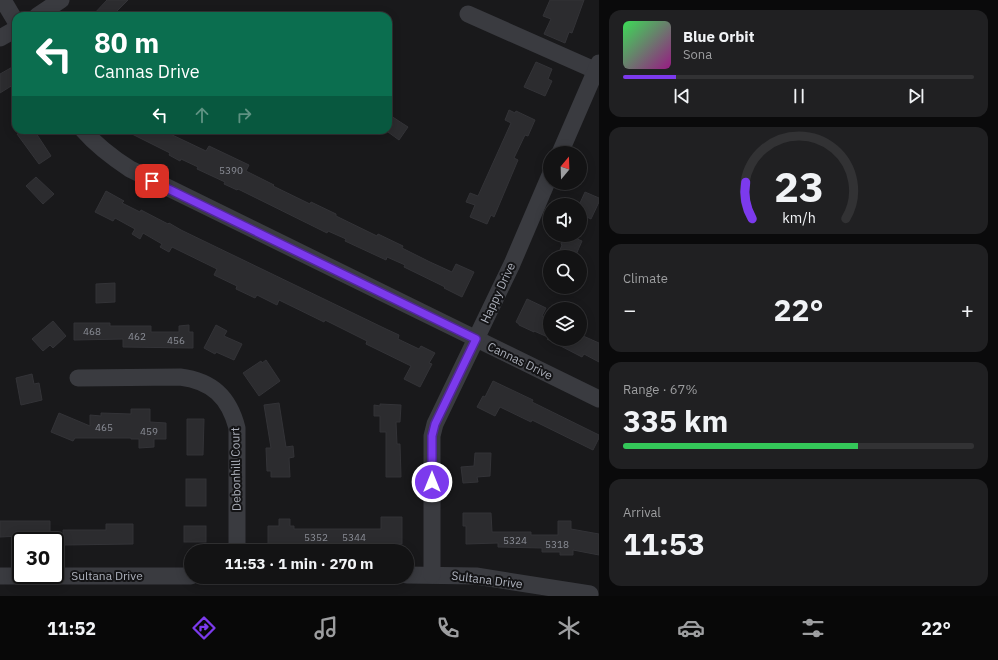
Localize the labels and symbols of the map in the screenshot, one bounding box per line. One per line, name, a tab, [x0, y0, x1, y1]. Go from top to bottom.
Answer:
north arrow	[543, 146, 587, 190]
pin	[135, 164, 169, 198]
house number: 5390	[219, 164, 243, 177]
street label: Happy Drive	[477, 260, 518, 326]
house number: 468	[83, 325, 101, 338]
house number: 462	[128, 330, 146, 343]
house number: 456	[167, 334, 185, 347]
street label: Cannas Drive	[485, 338, 556, 383]
house number: 465	[95, 421, 113, 434]
house number: 459	[140, 425, 158, 438]
street label: Debonhill Court	[227, 427, 244, 511]
position arrow	[411, 461, 453, 503]
house number: 5352	[304, 531, 328, 544]
house number: 5344	[342, 531, 366, 544]
speed limit sign: 30	[12, 532, 64, 584]
house number: 5324	[503, 534, 527, 547]
house number: 5318	[545, 538, 569, 551]
street label: Sultana Drive	[71, 568, 143, 583]
street label: Sultana Drive	[451, 568, 524, 591]

